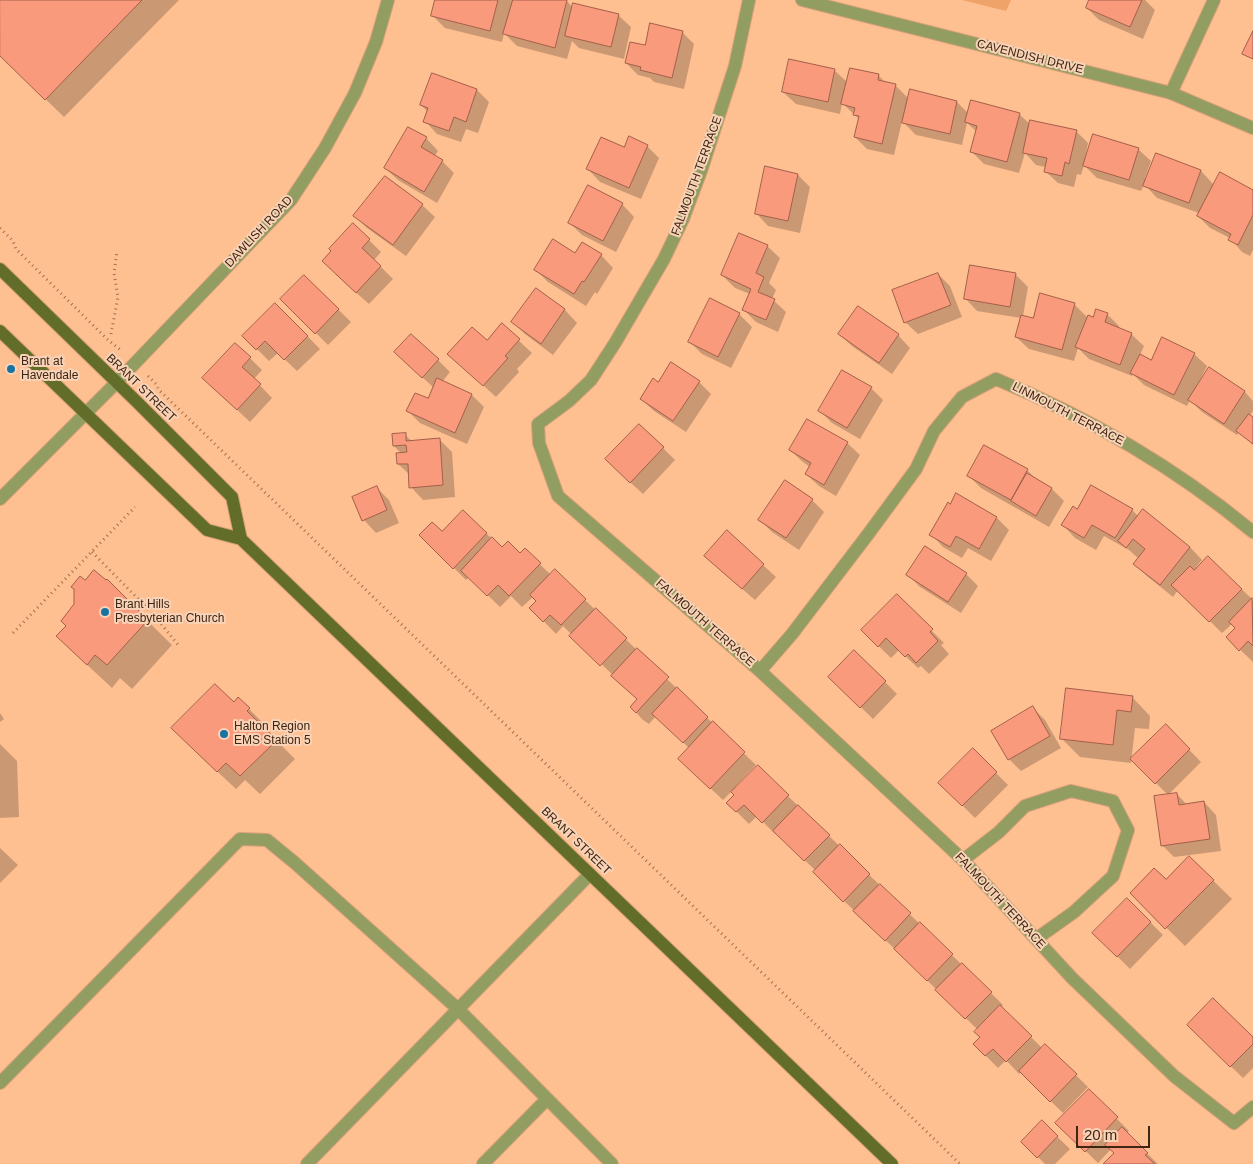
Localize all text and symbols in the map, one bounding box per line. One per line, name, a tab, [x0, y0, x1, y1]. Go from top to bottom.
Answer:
street label: CAVENDISH DRIVE	[975, 37, 1085, 77]
street label: FALMOUTH TERRACE	[669, 114, 725, 238]
street label: DAWLISH ROAD	[222, 193, 296, 271]
street label: BRANT STREET	[103, 351, 179, 425]
place label: Brant at Havendale	[21, 355, 78, 383]
marker: Brant at Havendale	[5, 363, 17, 375]
street label: LINMOUTH TERRACE	[1010, 380, 1126, 448]
street label: FALMOUTH TERRACE	[653, 576, 757, 670]
place label: Brant Hills Presbyterian Church	[115, 598, 224, 626]
marker: Brant Hills Presbyterian Church	[99, 606, 111, 618]
place label: Halton Region EMS Station 5	[234, 720, 311, 748]
marker: Halton Region EMS Station 5	[218, 728, 230, 740]
street label: BRANT STREET	[538, 804, 614, 878]
street label: FALMOUTH TERRACE	[952, 850, 1048, 952]
scale bar	[1078, 1116, 1152, 1148]
text: 20 m	[1084, 1126, 1117, 1143]

